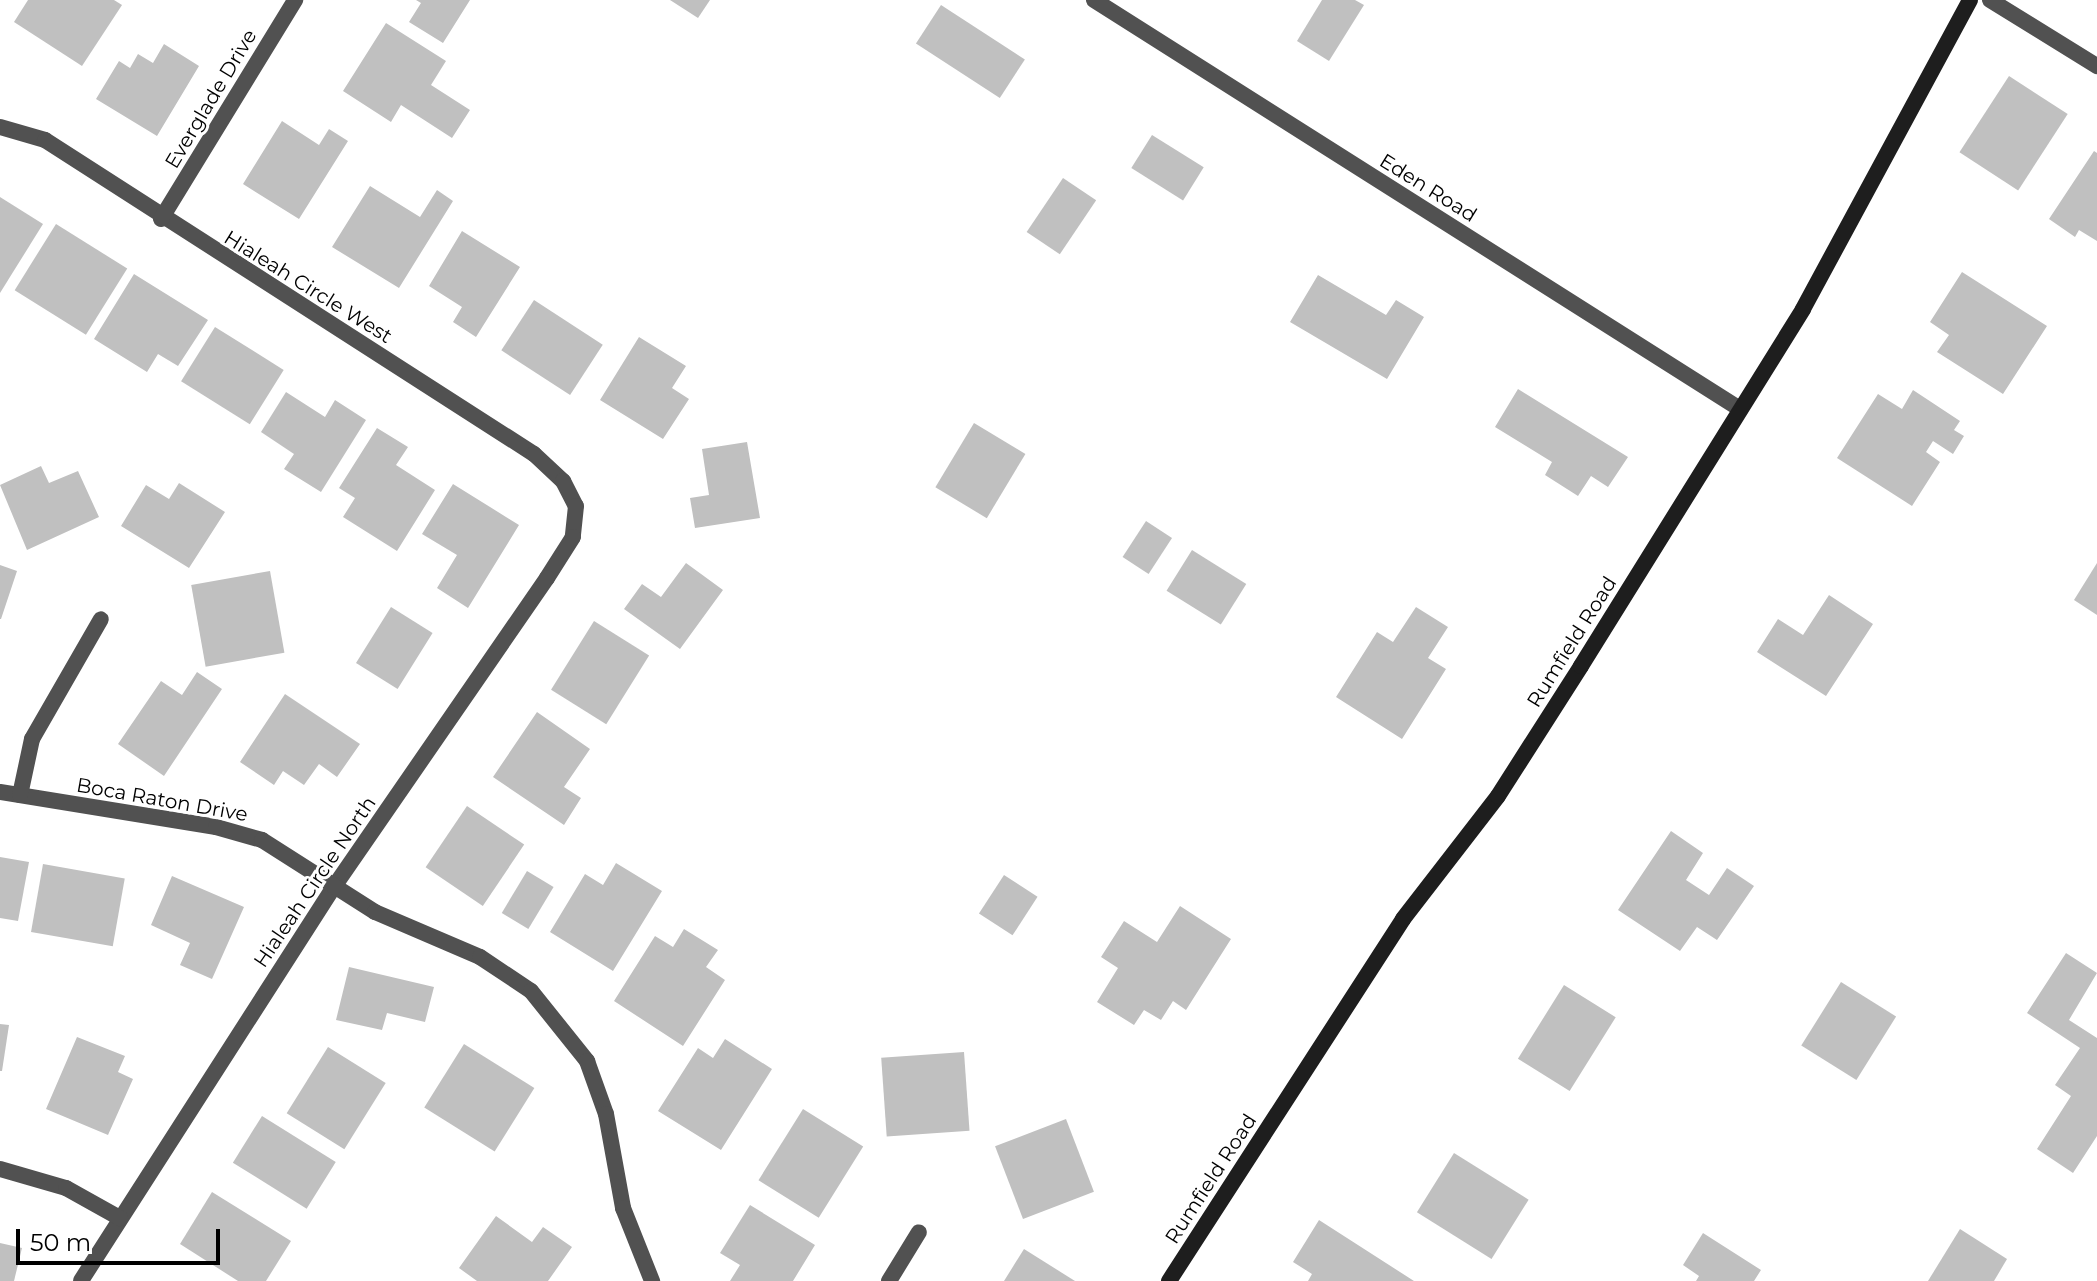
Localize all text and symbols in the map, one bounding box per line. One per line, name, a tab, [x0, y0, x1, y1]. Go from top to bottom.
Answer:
street label: Everglade Drive	[160, 25, 262, 173]
street label: Eden Road	[1375, 149, 1481, 227]
street label: Hialeah Circle West	[220, 226, 396, 348]
street label: Rumfield Road	[1522, 572, 1622, 712]
street label: Boca Raton Drive	[74, 773, 250, 827]
street label: Hialeah Circle North	[249, 792, 381, 972]
street label: Rumfield Road	[1160, 1110, 1262, 1248]
scale bar	[20, 1213, 224, 1263]
text: 50 m	[30, 1228, 91, 1257]

